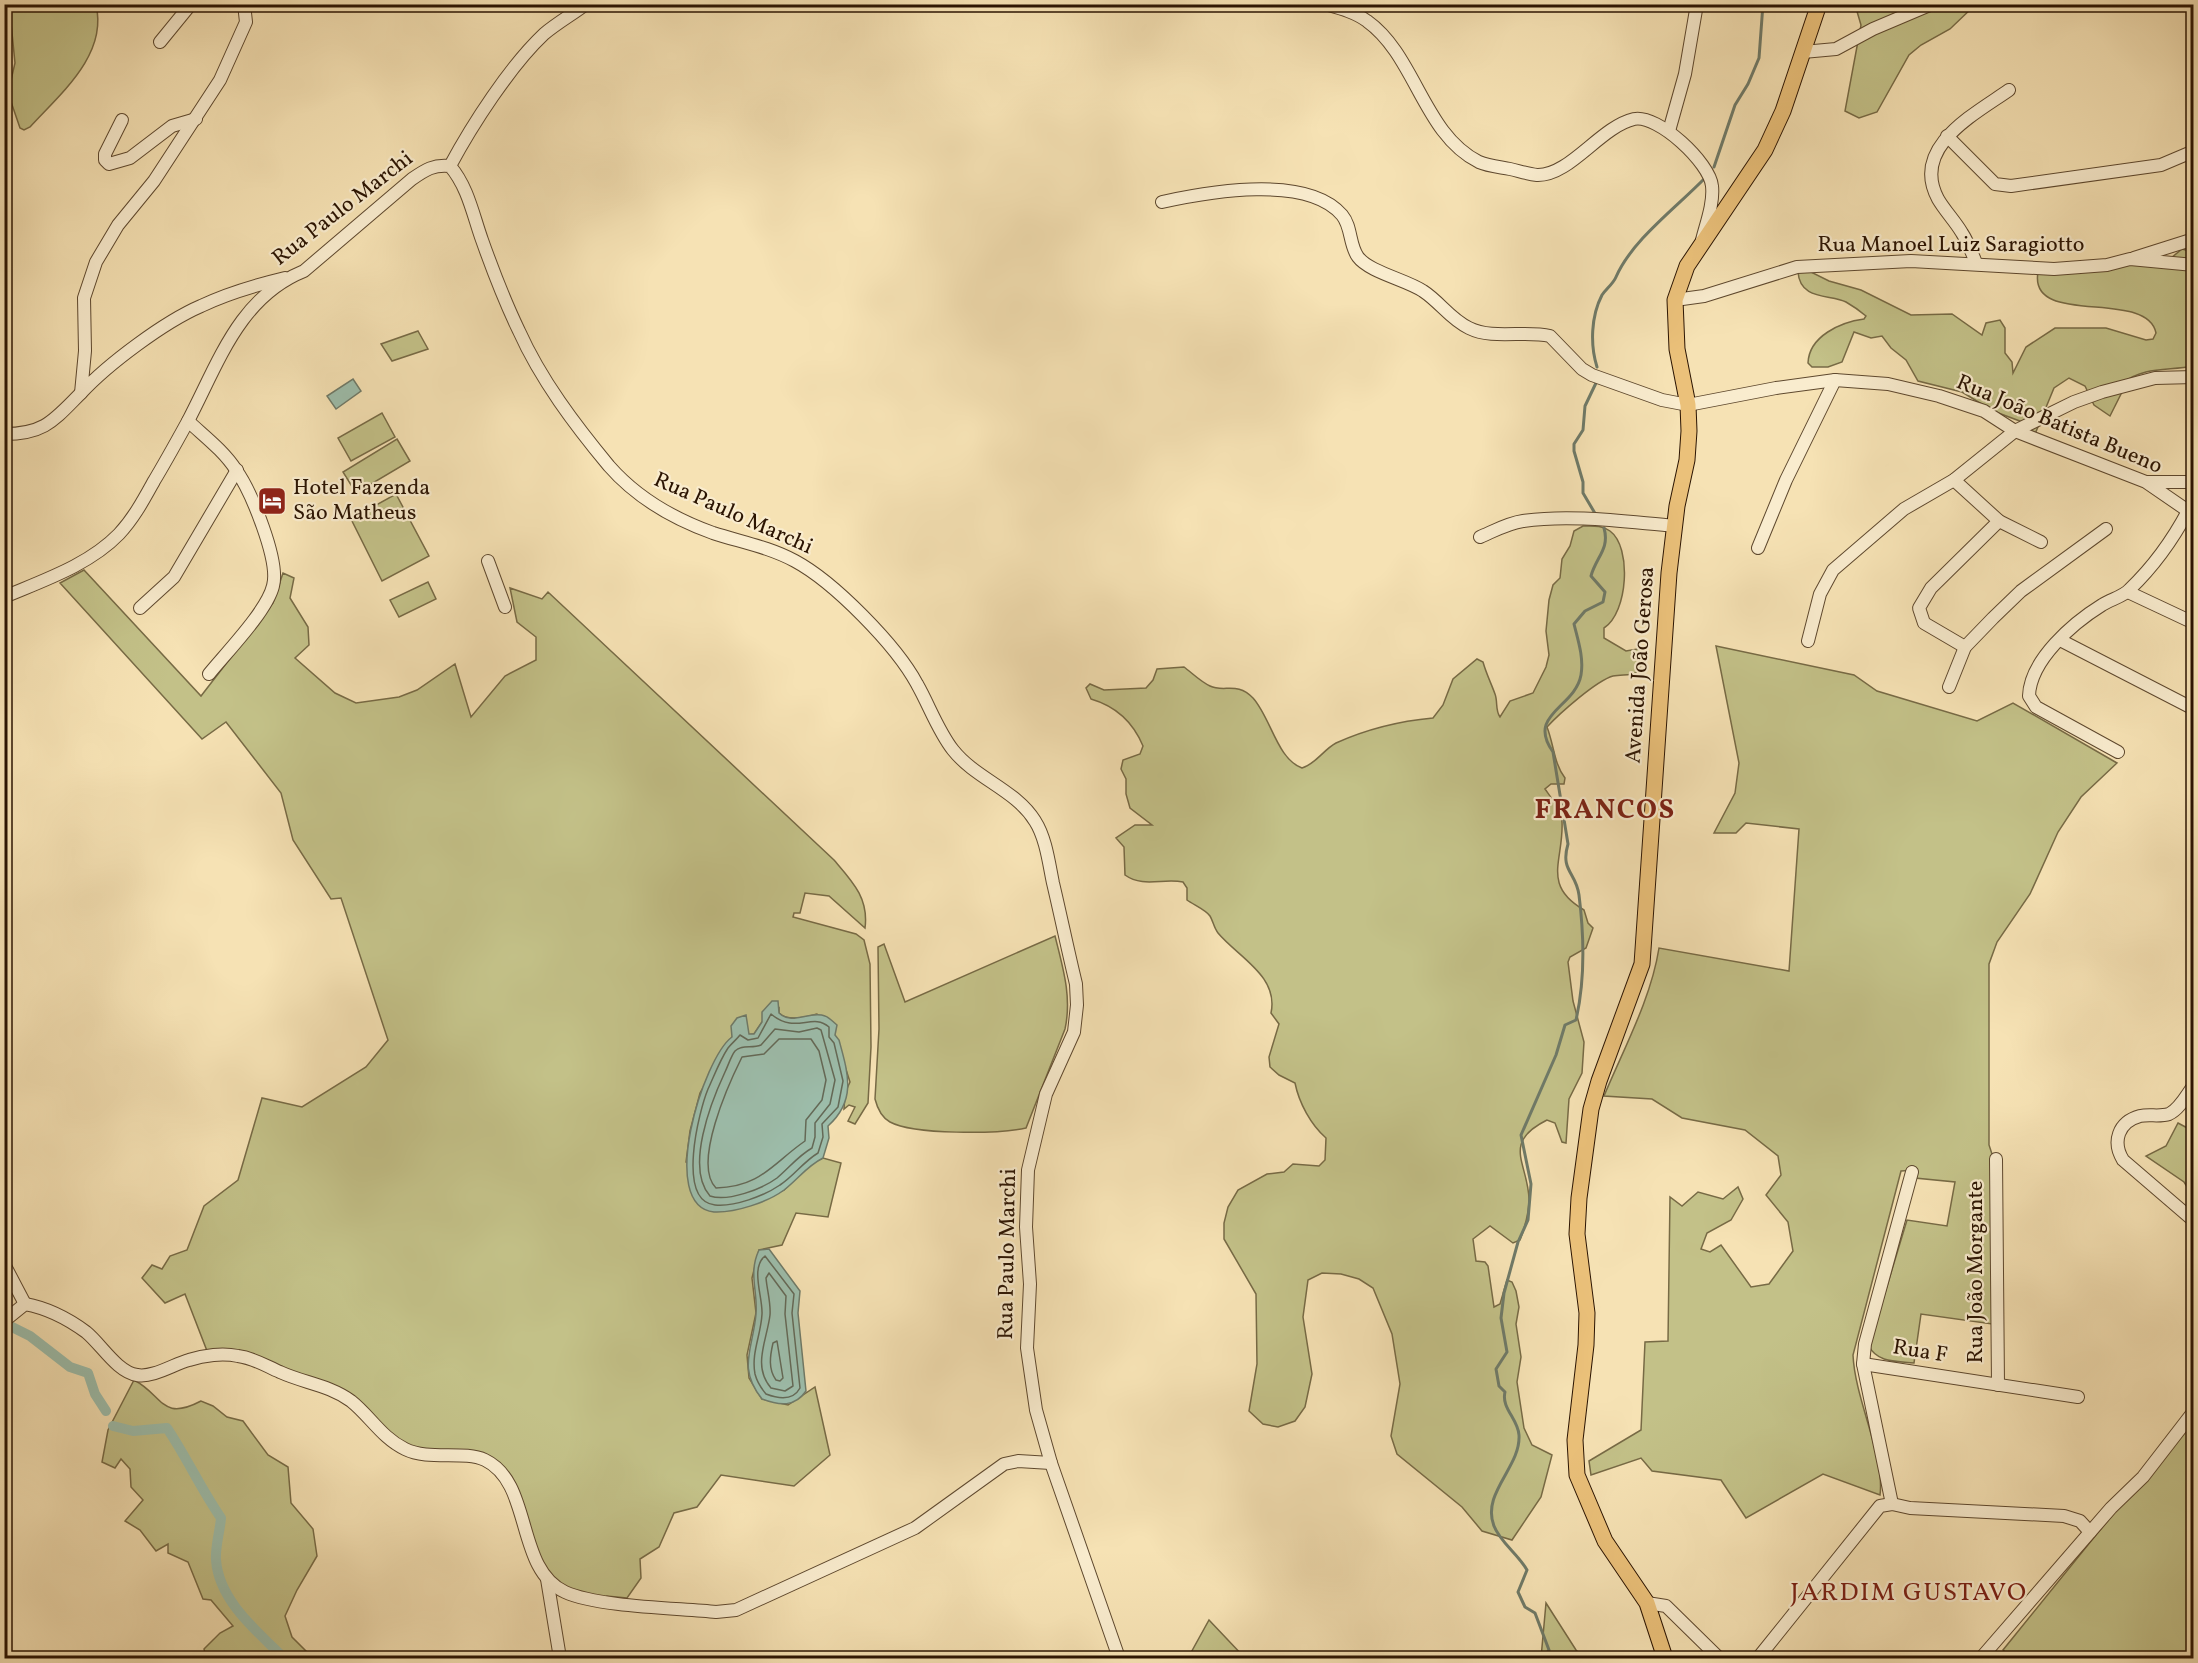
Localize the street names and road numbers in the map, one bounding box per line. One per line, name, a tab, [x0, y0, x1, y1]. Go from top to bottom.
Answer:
street label: Rua Paulo Marchi	[266, 144, 420, 274]
street label: Rua Manoel Luiz Saragiotto	[1818, 230, 2084, 261]
street label: Rua João Batista Bueno	[1951, 367, 2167, 483]
street label: Rua Paulo Marchi	[648, 465, 818, 563]
street label: Avenida João Gerosa	[1619, 565, 1663, 765]
street label: Rua Paulo Marchi	[991, 1168, 1025, 1340]
street label: Rua João Morgante	[1961, 1180, 1992, 1364]
street label: Rua F	[1890, 1332, 1950, 1372]

